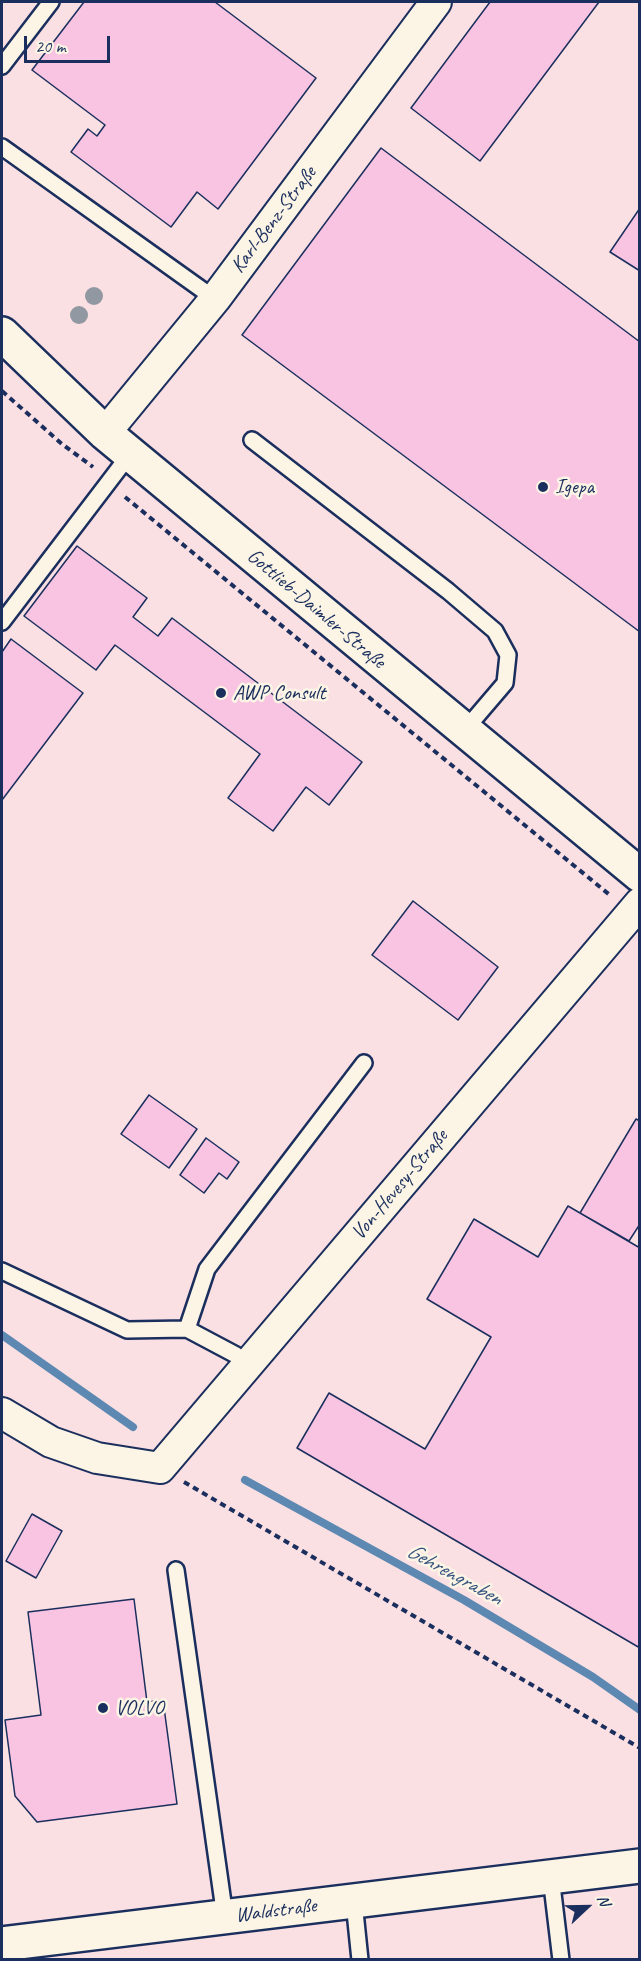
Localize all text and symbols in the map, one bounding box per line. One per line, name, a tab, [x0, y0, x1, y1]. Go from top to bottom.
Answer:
scale bar	[27, 24, 112, 62]
text: 20 m	[35, 35, 66, 57]
street label: Karl-Benz-Straße	[226, 162, 322, 278]
place label: Igepa	[555, 474, 594, 500]
marker: Igepa	[536, 480, 550, 494]
street label: Gottlieb-Daimler-Straße	[242, 544, 390, 674]
place label: AWP Consult	[233, 680, 325, 706]
marker: AWP Consult	[214, 686, 228, 700]
street label: Von-Hevesy-Straße	[346, 1125, 454, 1245]
water label: Gehrengraben	[402, 1538, 506, 1612]
place label: VOLVO	[115, 1695, 164, 1721]
marker: VOLVO	[96, 1701, 110, 1715]
north arrow	[557, 1877, 617, 1937]
text: N	[593, 1892, 615, 1909]
street label: Waldstraße	[234, 1894, 318, 1928]

